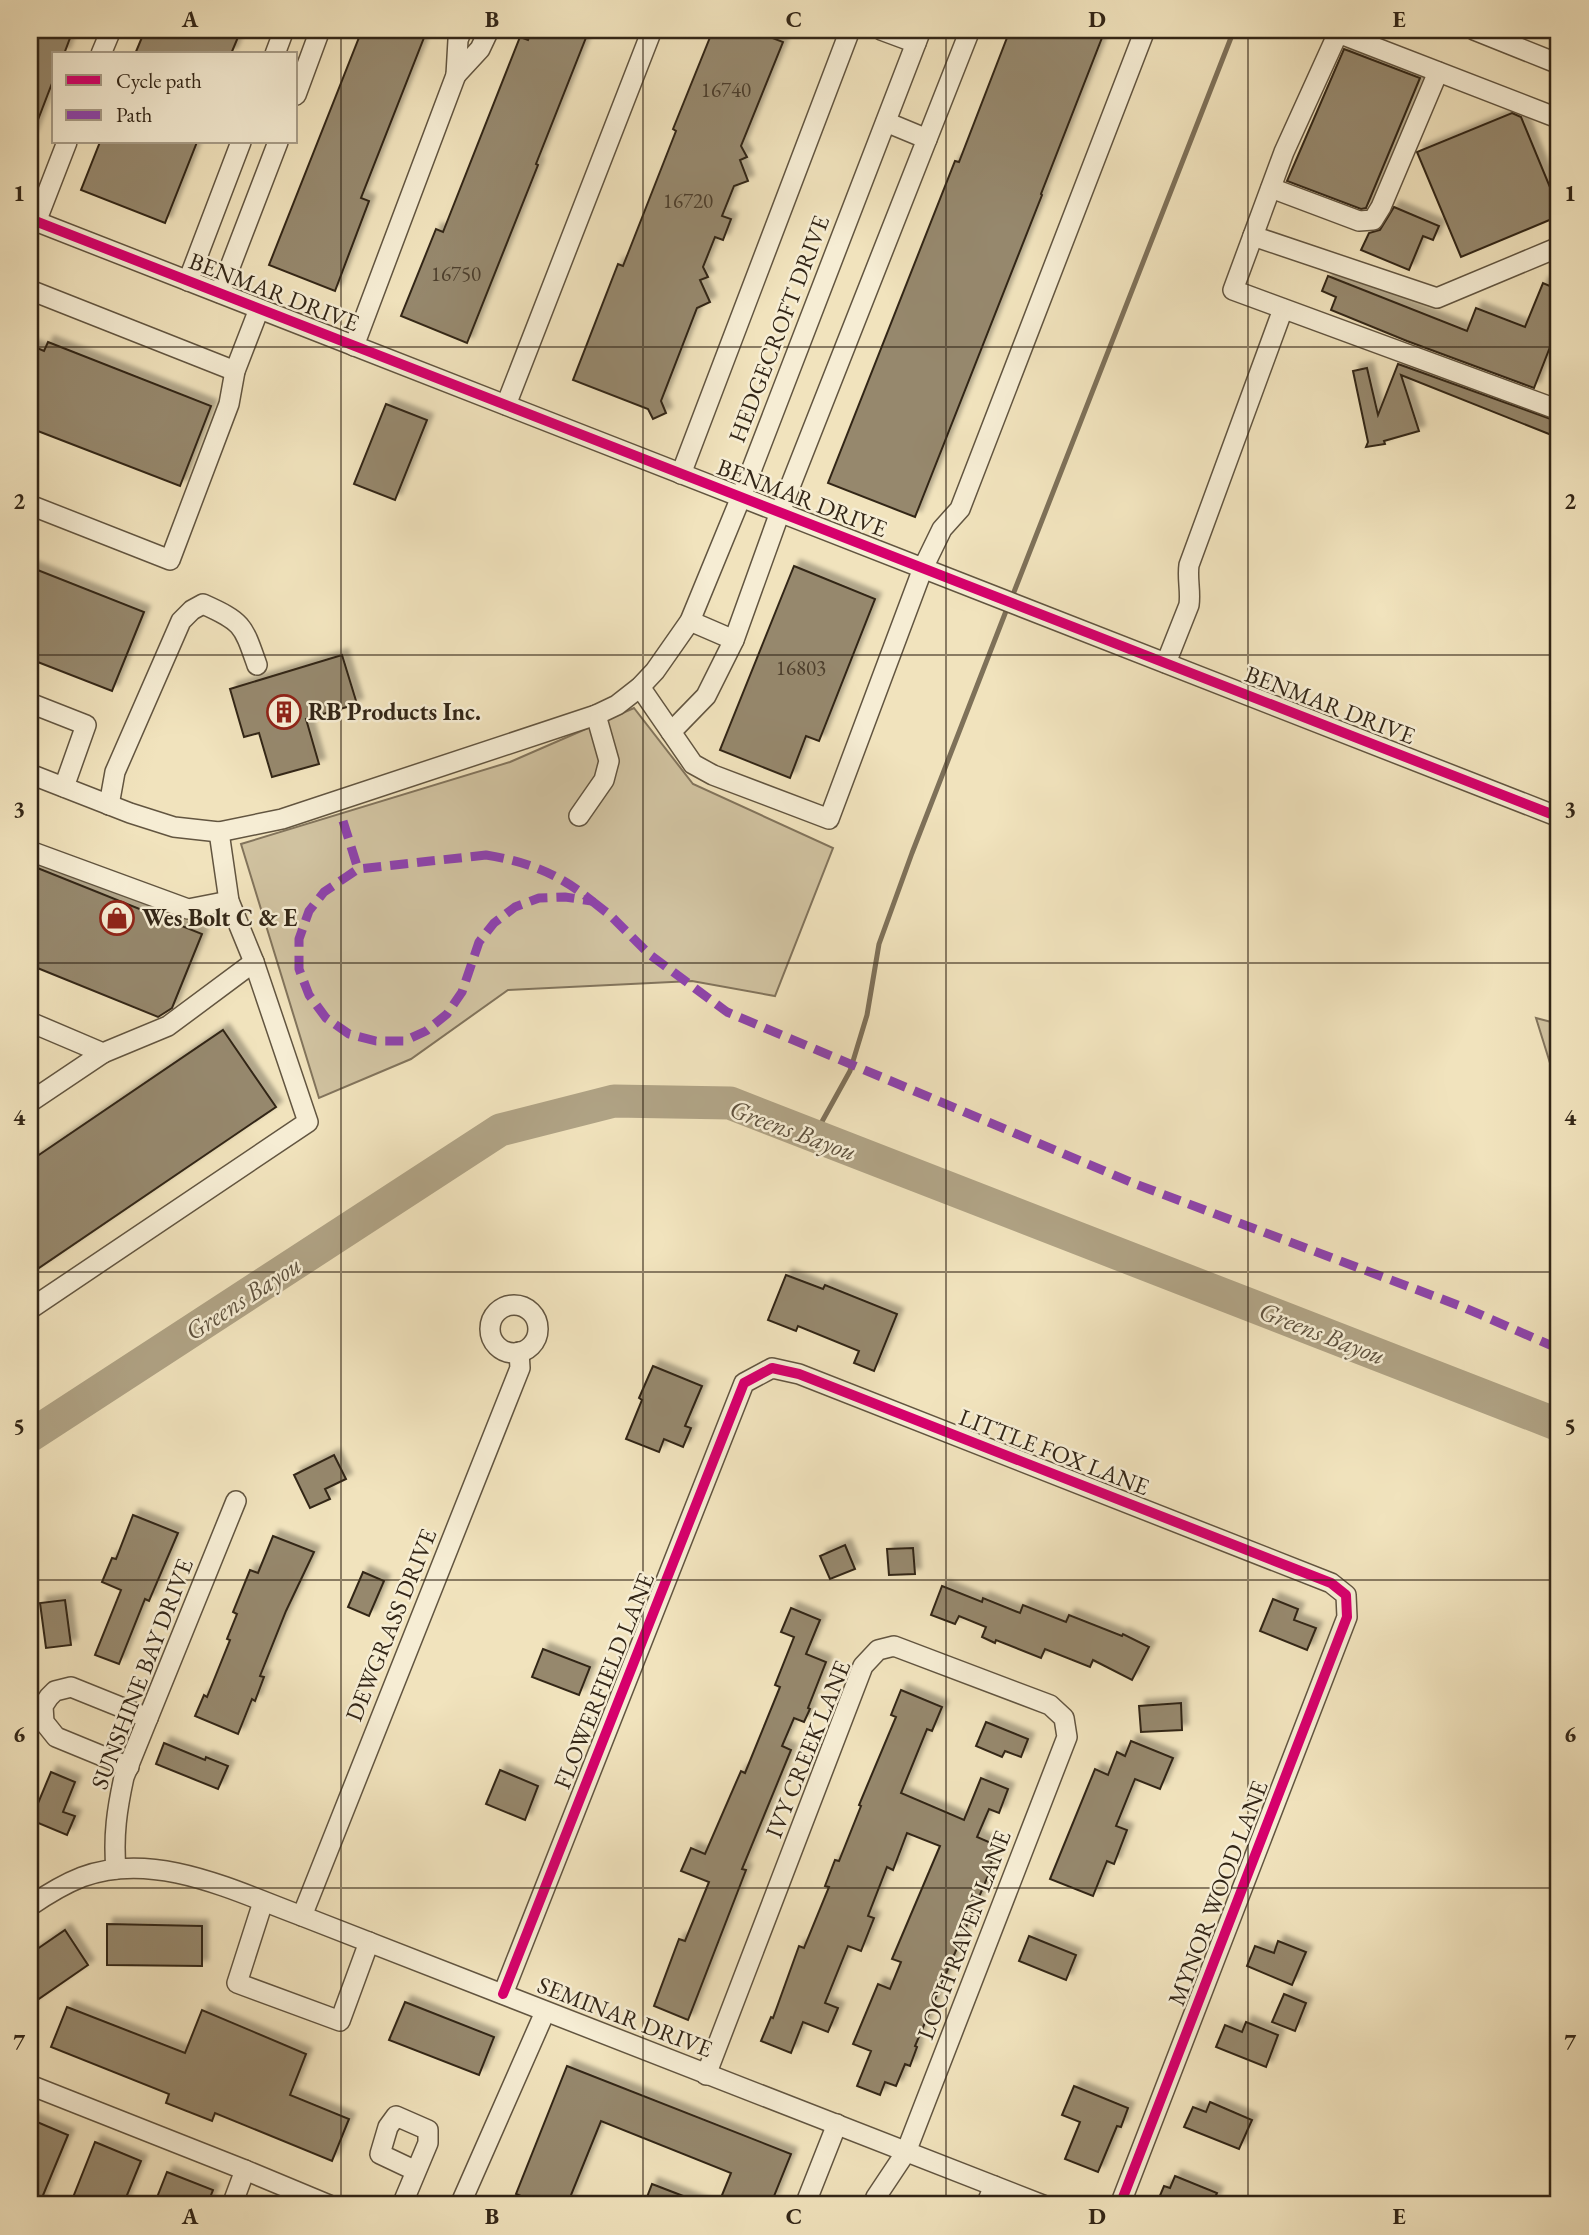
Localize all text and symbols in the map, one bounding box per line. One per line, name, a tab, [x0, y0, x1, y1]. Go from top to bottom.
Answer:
text: A	[181, 4, 199, 34]
text: B	[485, 4, 499, 34]
text: C	[786, 4, 802, 34]
text: D	[1088, 4, 1106, 34]
text: E	[1392, 4, 1406, 34]
legend	[52, 52, 298, 144]
text: Cycle path	[116, 67, 202, 94]
house number: 16740	[701, 76, 751, 103]
text: Path	[116, 101, 153, 128]
text: 1	[13, 178, 25, 208]
text: 1	[1564, 178, 1576, 208]
house number: 16720	[663, 187, 713, 214]
street label: HEDGECROFT DRIVE	[721, 211, 836, 447]
street label: BENMAR DRIVE	[185, 245, 364, 338]
house number: 16750	[431, 260, 481, 287]
street label: BENMAR DRIVE	[713, 451, 892, 544]
text: 2	[13, 486, 25, 516]
text: 2	[1564, 486, 1576, 516]
house number: 16803	[776, 654, 826, 681]
street label: BENMAR DRIVE	[1241, 658, 1420, 751]
building icon: RB Products Inc.	[265, 693, 303, 731]
place label: RB Products Inc.	[308, 696, 481, 727]
text: 3	[13, 794, 25, 824]
text: 3	[1564, 794, 1576, 824]
shop icon: Wes Bolt C & E	[98, 899, 136, 937]
place label: Wes Bolt C & E	[142, 902, 297, 933]
water label: Greens Bayou	[725, 1091, 861, 1169]
text: 4	[13, 1102, 26, 1132]
text: 4	[1564, 1102, 1577, 1132]
water label: Greens Bayou	[178, 1248, 308, 1348]
water label: Greens Bayou	[1254, 1293, 1390, 1373]
street label: LITTLE FOX LANE	[955, 1401, 1154, 1502]
text: 5	[13, 1411, 25, 1441]
text: 5	[1564, 1411, 1576, 1441]
street label: DEWGRASS DRIVE	[338, 1524, 443, 1726]
street label: SUNSHINE BAY DRIVE	[83, 1554, 200, 1794]
street label: FLOWERFIELD LANE	[546, 1568, 661, 1793]
street label: IVY CREEK LANE	[758, 1656, 857, 1842]
text: 6	[13, 1719, 25, 1749]
text: 6	[1564, 1719, 1576, 1749]
street label: MYNOR WOOD LANE	[1160, 1776, 1275, 2010]
street label: LOCH RAVEN LANE	[909, 1826, 1018, 2044]
street label: SEMINAR DRIVE	[533, 1969, 717, 2064]
text: 7	[13, 2027, 26, 2057]
text: 7	[1564, 2027, 1577, 2057]
text: A	[181, 2201, 199, 2231]
text: B	[485, 2201, 499, 2231]
text: C	[786, 2201, 802, 2231]
text: D	[1088, 2201, 1106, 2231]
text: E	[1392, 2201, 1406, 2231]

